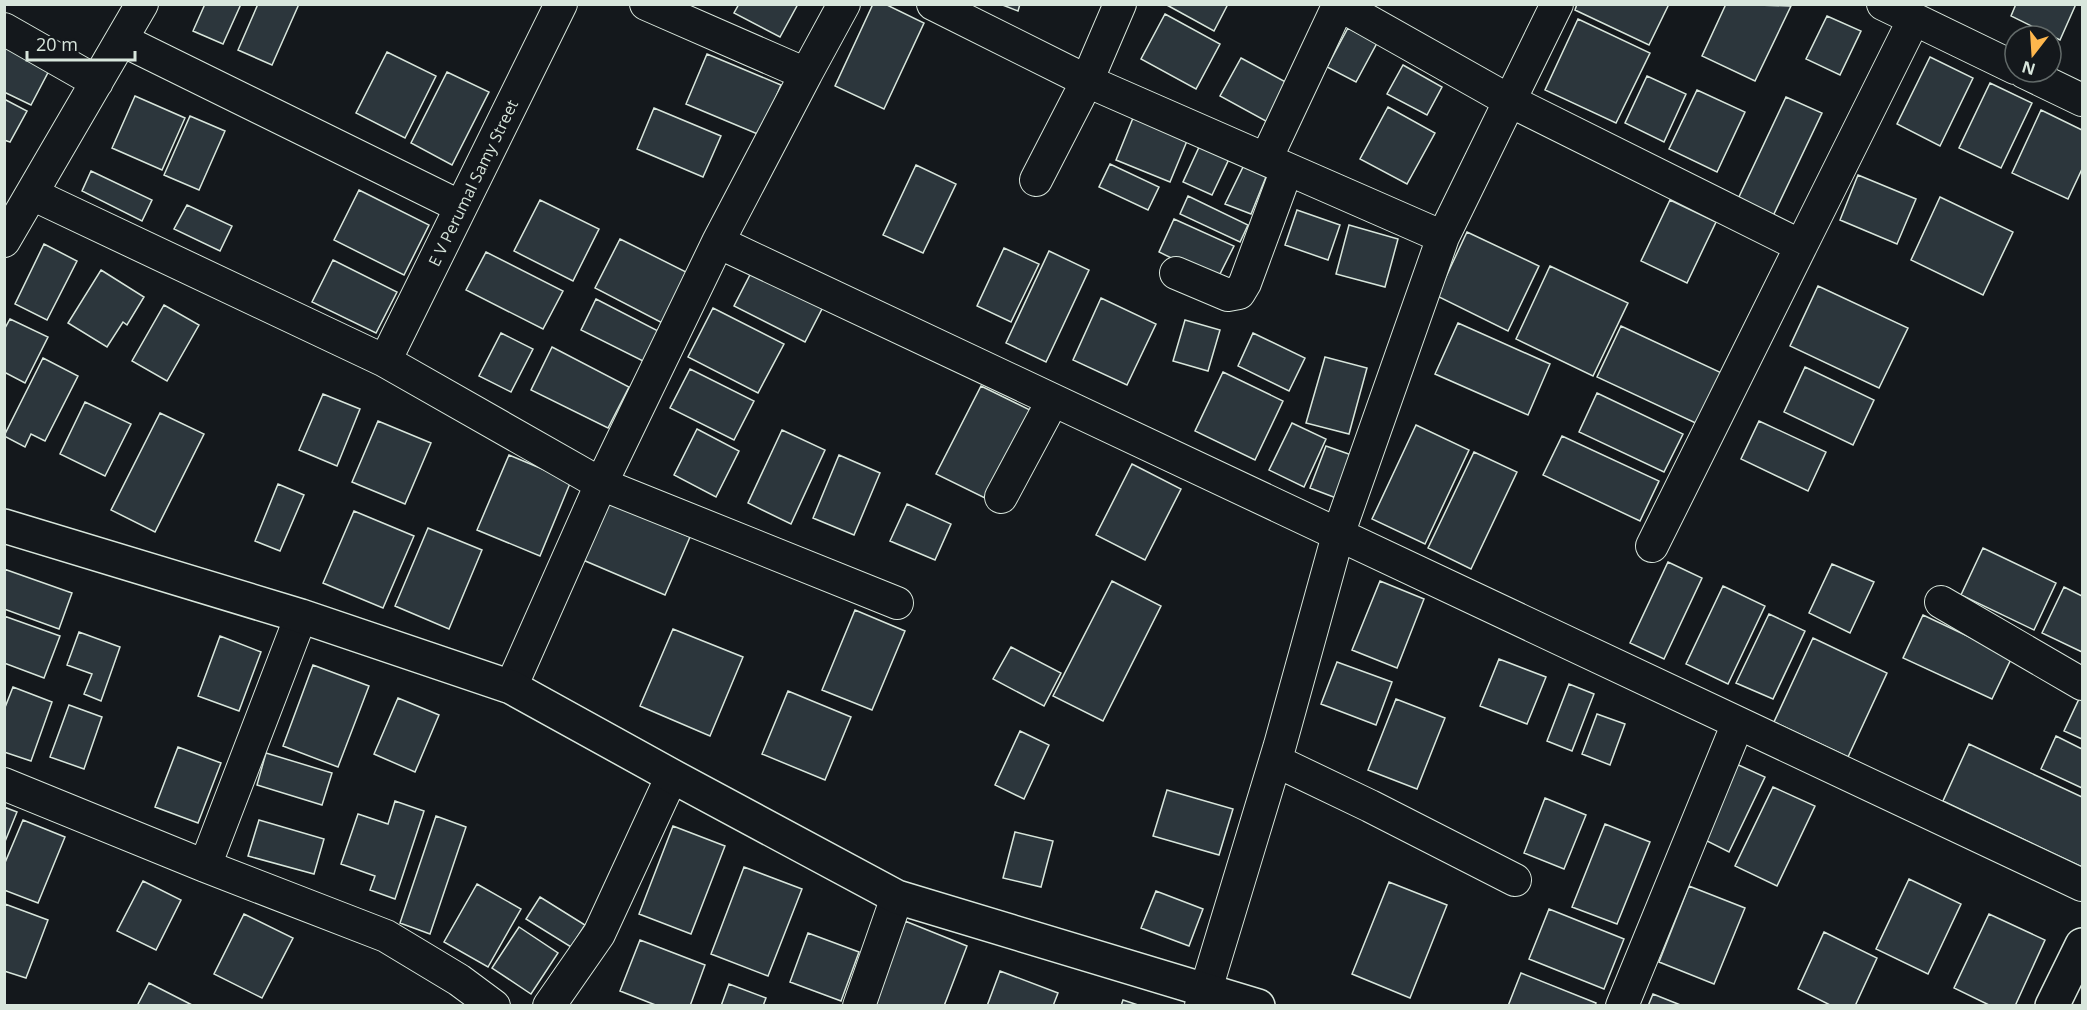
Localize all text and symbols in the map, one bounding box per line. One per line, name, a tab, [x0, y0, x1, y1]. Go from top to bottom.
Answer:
scale bar	[27, 24, 135, 62]
north arrow	[2003, 24, 2063, 84]
text: 20 m	[36, 32, 78, 56]
text: N	[2019, 56, 2038, 81]
street label: E V Perumal Samy Street	[423, 96, 523, 270]

